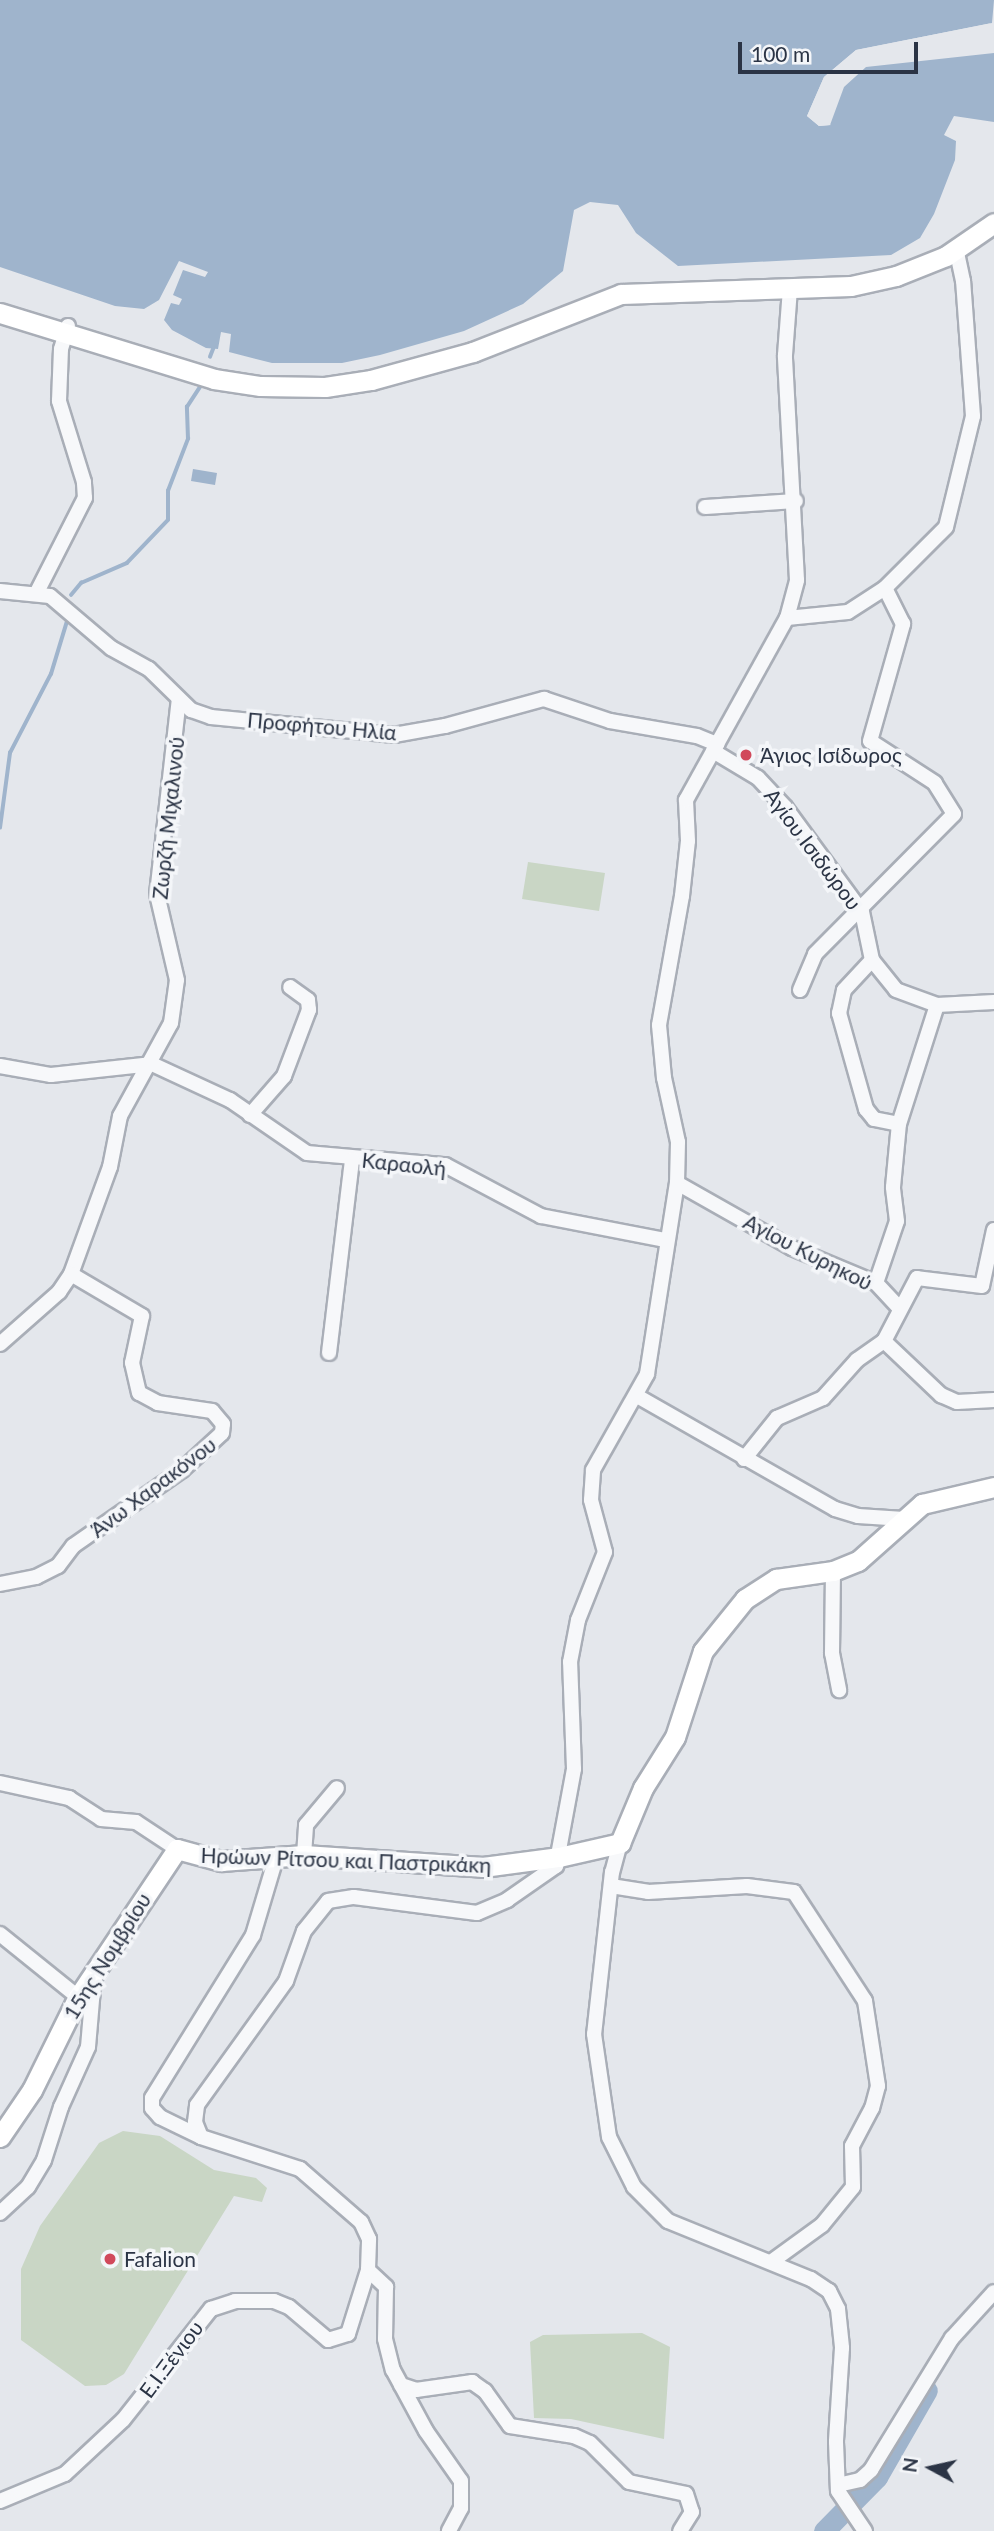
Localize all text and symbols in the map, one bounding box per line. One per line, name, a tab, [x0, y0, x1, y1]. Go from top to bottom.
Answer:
scale bar	[742, 28, 922, 72]
text: 100 m	[751, 41, 810, 66]
street label: Προφήτου Ηλία	[246, 707, 398, 745]
street label: Ζωρζή Μιχαλινού	[147, 735, 189, 901]
place label: Άγιος Ισίδωρος	[760, 742, 902, 768]
marker: Άγιος Ισίδωρος	[738, 747, 754, 763]
street label: Αγίου Ισιδώρου	[759, 783, 867, 915]
street label: Καραολή	[361, 1147, 447, 1181]
street label: Αγίου Κυρηκού	[739, 1209, 877, 1295]
street label: Άνω Χαρακόνου	[85, 1432, 221, 1542]
street label: Ηρώων Ρίτσου και Παστρικάκη	[200, 1842, 492, 1878]
street label: 15ης Νομβρίου	[58, 1888, 156, 2024]
place label: Fafalion	[124, 2246, 196, 2272]
marker: Fafalion	[102, 2251, 118, 2267]
street label: Ε.Ι.Ξένιου	[134, 2316, 208, 2402]
north arrow	[896, 2433, 966, 2503]
text: N	[897, 2456, 922, 2474]

